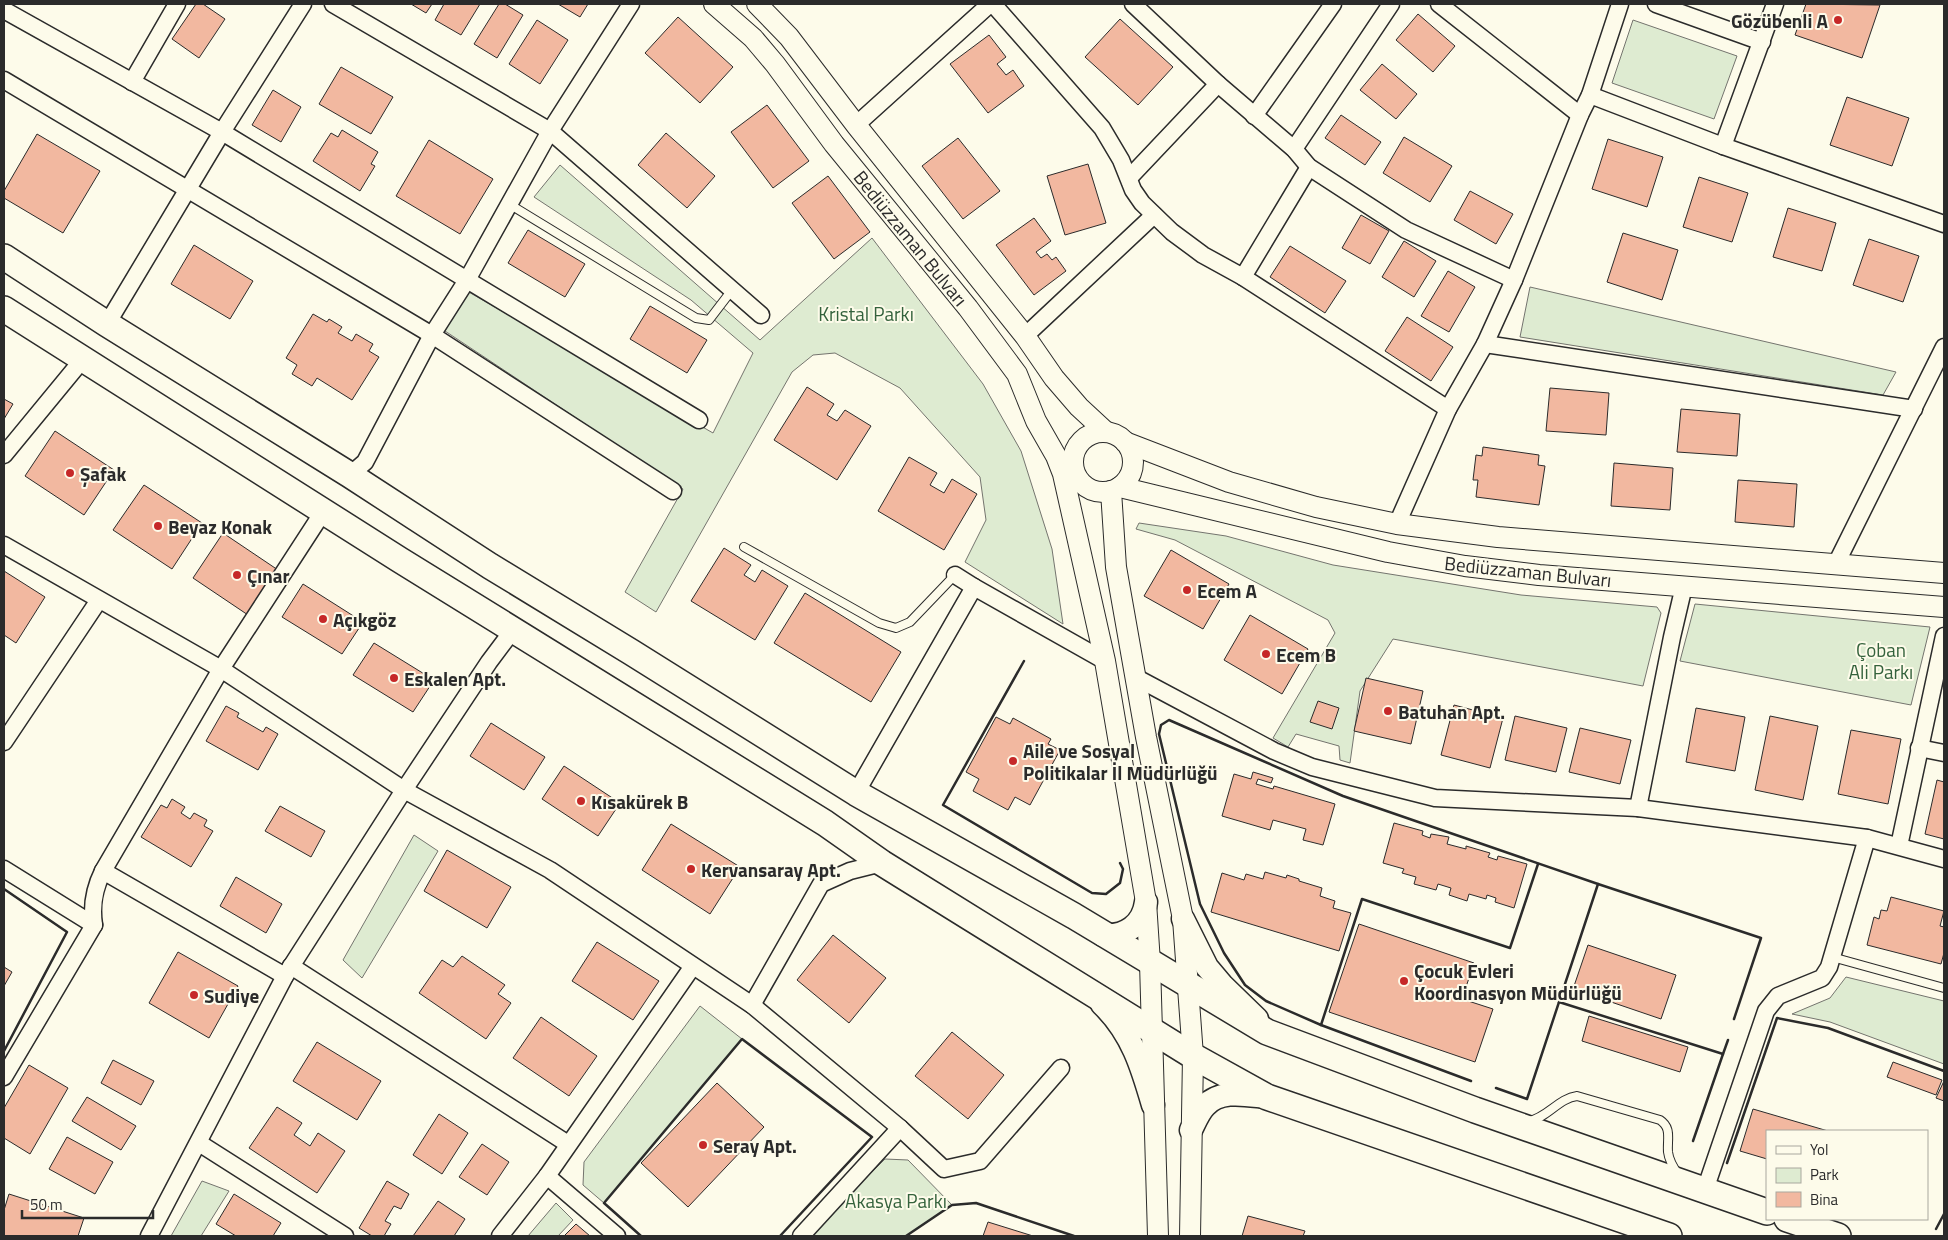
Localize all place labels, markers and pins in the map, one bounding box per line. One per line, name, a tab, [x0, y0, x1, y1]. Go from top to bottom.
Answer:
place label: Gözübenli A	[1731, 6, 1829, 35]
marker: Gözübenli A	[1832, 14, 1844, 26]
place label: Şafak	[80, 459, 127, 488]
marker: Şafak	[64, 467, 76, 479]
place label: Beyaz Konak	[168, 512, 272, 541]
marker: Beyaz Konak	[152, 520, 164, 532]
place label: Çınar	[247, 561, 290, 590]
marker: Çınar	[231, 569, 243, 581]
place label: Ecem A	[1197, 576, 1258, 605]
marker: Ecem A	[1181, 584, 1193, 596]
place label: Açıkgöz	[333, 605, 396, 634]
marker: Açıkgöz	[317, 613, 329, 625]
place label: Ecem B	[1276, 640, 1336, 669]
marker: Ecem B	[1260, 648, 1272, 660]
place label: Eskalen Apt.	[404, 664, 506, 693]
marker: Eskalen Apt.	[388, 672, 400, 684]
place label: Batuhan Apt.	[1398, 697, 1505, 726]
marker: Batuhan Apt.	[1382, 705, 1394, 717]
place label: Aile ve Sosyal Politikalar İl Müdürlüğü	[1023, 736, 1218, 787]
marker: Aile ve Sosyal Politikalar İl Müdürlüğü	[1007, 755, 1019, 767]
place label: Kısakürek B	[591, 787, 688, 816]
marker: Kısakürek B	[575, 795, 587, 807]
place label: Kervansaray Apt.	[701, 855, 841, 884]
marker: Kervansaray Apt.	[685, 863, 697, 875]
place label: Çocuk Evleri Koordinasyon Müdürlüğü	[1414, 956, 1622, 1007]
marker: Çocuk Evleri Koordinasyon Müdürlüğü	[1398, 975, 1410, 987]
place label: Sudiye	[204, 981, 260, 1010]
marker: Sudiye	[188, 989, 200, 1001]
place label: Seray Apt.	[713, 1131, 797, 1160]
marker: Seray Apt.	[697, 1139, 709, 1151]

